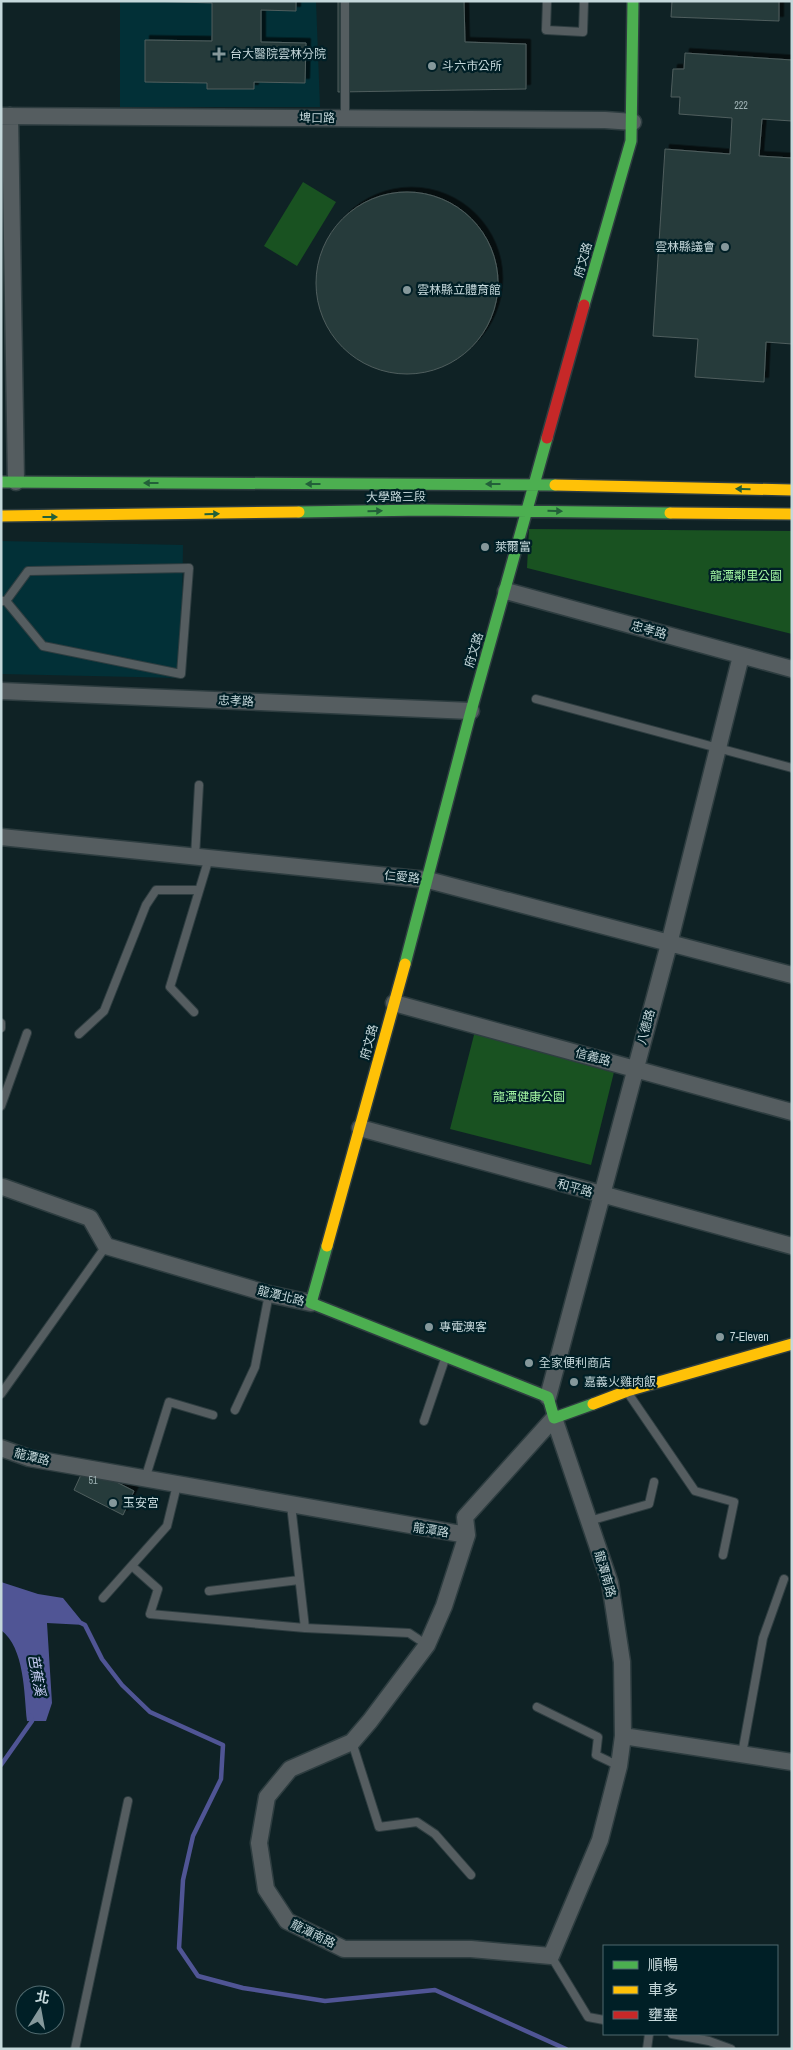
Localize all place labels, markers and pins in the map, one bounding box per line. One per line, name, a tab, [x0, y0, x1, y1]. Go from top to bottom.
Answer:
place label: 台大醫院雲林分院	[230, 46, 326, 62]
marker: 台大醫院雲林分院	[212, 47, 226, 61]
place label: 斗六市公所	[442, 58, 502, 74]
marker: 斗六市公所	[426, 60, 438, 72]
place label: 雲林縣議會	[655, 239, 715, 255]
marker: 雲林縣議會	[719, 241, 731, 253]
place label: 雲林縣立體育館	[417, 282, 501, 298]
marker: 雲林縣立體育館	[401, 284, 413, 296]
place label: 萊爾富	[495, 539, 531, 555]
marker: 萊爾富	[479, 541, 491, 553]
place label: 專電澳客	[439, 1319, 487, 1335]
marker: 專電澳客	[423, 1321, 435, 1333]
place label: 7-Eleven	[730, 1329, 769, 1345]
marker: 7-Eleven	[714, 1331, 726, 1343]
place label: 全家便利商店	[539, 1355, 611, 1371]
marker: 全家便利商店	[523, 1357, 535, 1369]
place label: 嘉義火雞肉飯	[584, 1374, 656, 1390]
marker: 嘉義火雞肉飯	[568, 1376, 580, 1388]
place label: 玉安宮	[123, 1495, 159, 1511]
marker: 玉安宮	[107, 1497, 119, 1509]

